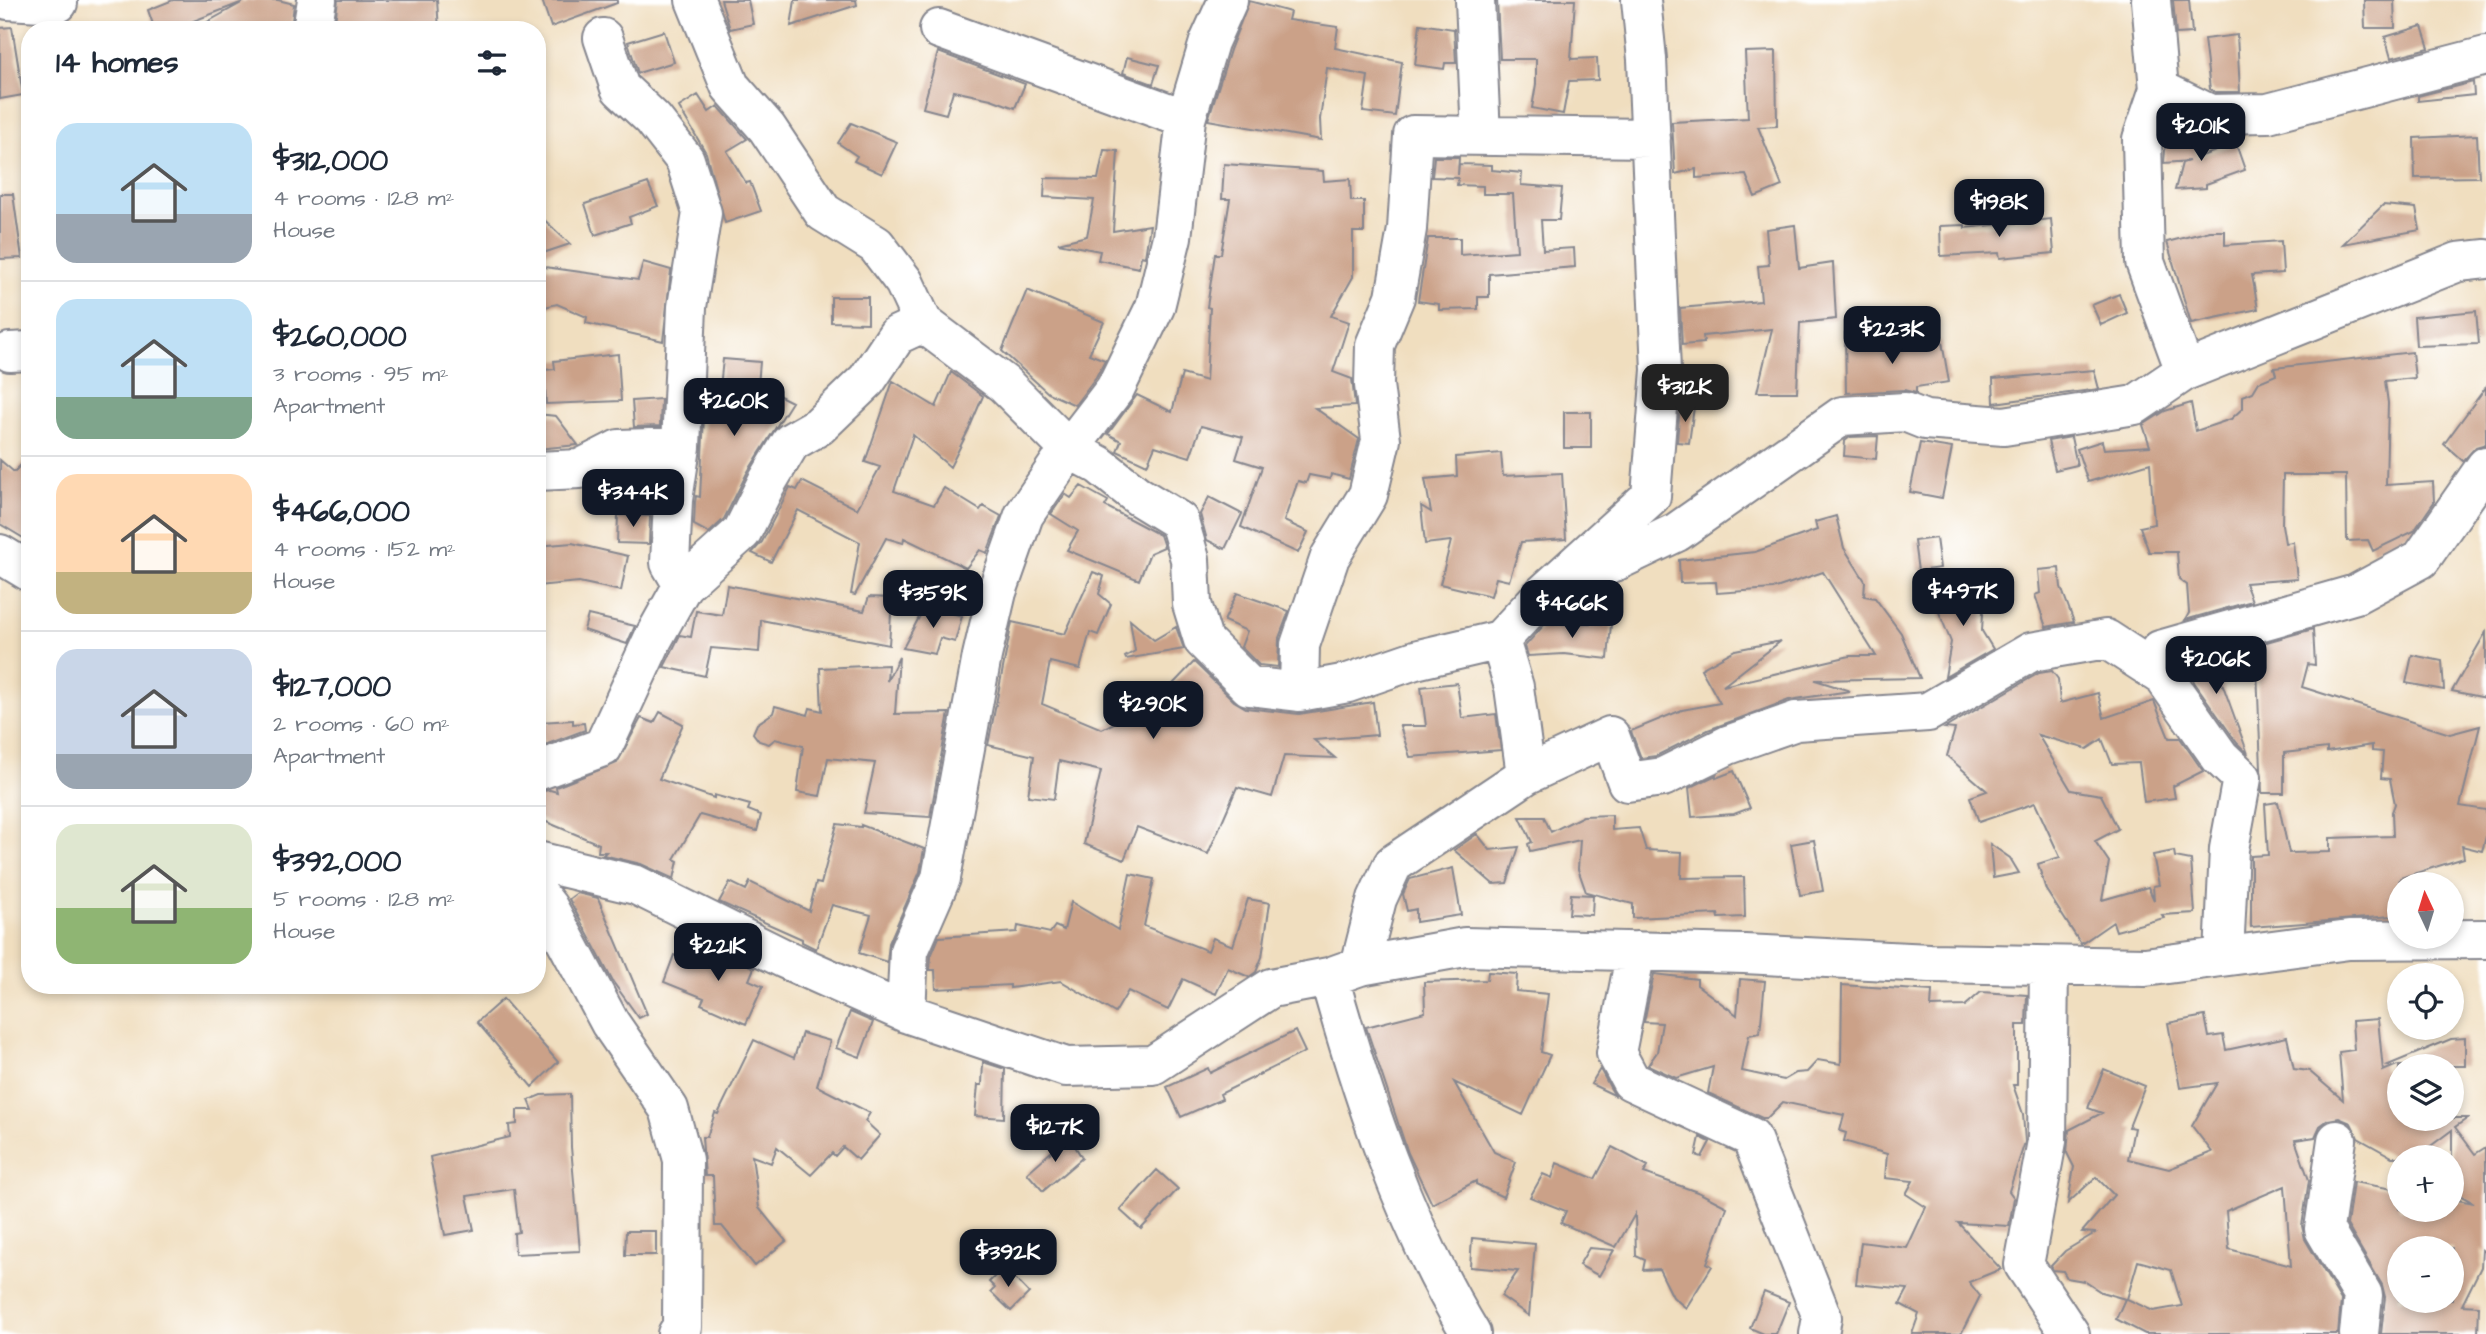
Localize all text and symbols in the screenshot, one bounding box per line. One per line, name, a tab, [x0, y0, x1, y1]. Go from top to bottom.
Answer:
text: 14 homes	[56, 42, 179, 84]
icon: filters	[473, 44, 511, 82]
pin: $201K	[2152, 104, 2250, 163]
text: $201K	[2172, 110, 2230, 142]
text: $312,000	[273, 140, 388, 182]
icon: home	[112, 151, 196, 235]
pin: $198K	[1950, 180, 2048, 239]
text: 4 rooms · 128 m²	[273, 182, 454, 214]
text: $198K	[1970, 186, 2028, 218]
text: House	[273, 214, 336, 246]
pin: $223K	[1843, 306, 1941, 366]
text: $223K	[1860, 313, 1924, 345]
text: $260,000	[273, 316, 407, 358]
icon: home	[112, 327, 196, 411]
text: 3 rooms · 95 m²	[273, 358, 449, 390]
pin: $312K	[1636, 364, 1734, 424]
text: $312K	[1658, 371, 1712, 403]
pin: $260K	[685, 378, 783, 438]
text: $260K	[700, 385, 768, 417]
text: Apartment	[273, 390, 385, 422]
pin: $344K	[584, 470, 682, 529]
text: $344K	[598, 476, 668, 508]
text: $466,000	[273, 491, 410, 533]
icon: home	[112, 502, 196, 586]
text: 4 rooms · 152 m²	[273, 533, 456, 565]
text: House	[273, 565, 336, 597]
pin: $497K	[1914, 568, 2012, 628]
pin: $359K	[884, 570, 982, 630]
text: $497K	[1928, 575, 1998, 607]
text: $359K	[899, 577, 967, 609]
pin: $466K	[1523, 580, 1621, 640]
text: $466K	[1536, 587, 1608, 619]
pin: $206K	[2167, 636, 2265, 696]
text: $206K	[2182, 643, 2250, 675]
text: $127,000	[273, 666, 391, 708]
icon: home	[112, 677, 196, 761]
pin: $290K	[1104, 682, 1202, 741]
text: $290K	[1119, 688, 1187, 720]
text: 2 rooms · 60 m²	[273, 708, 450, 740]
text: Apartment	[273, 740, 385, 772]
text: $392,000	[273, 841, 401, 883]
icon: home	[112, 852, 196, 936]
north arrow	[2387, 872, 2464, 948]
map controls	[2387, 872, 2464, 1313]
text: 5 rooms · 128 m²	[273, 883, 455, 915]
text: House	[273, 915, 336, 947]
pin: $221K	[669, 923, 767, 983]
text: $221K	[690, 930, 746, 962]
button: locate	[2387, 963, 2464, 1040]
button: layers	[2387, 1054, 2464, 1131]
pin: $127K	[1006, 1104, 1104, 1164]
text: $127K	[1027, 1111, 1083, 1143]
button: +	[2387, 1145, 2464, 1222]
pin: $392K	[959, 1230, 1057, 1289]
text: $392K	[976, 1236, 1040, 1268]
button: −	[2387, 1236, 2464, 1313]

